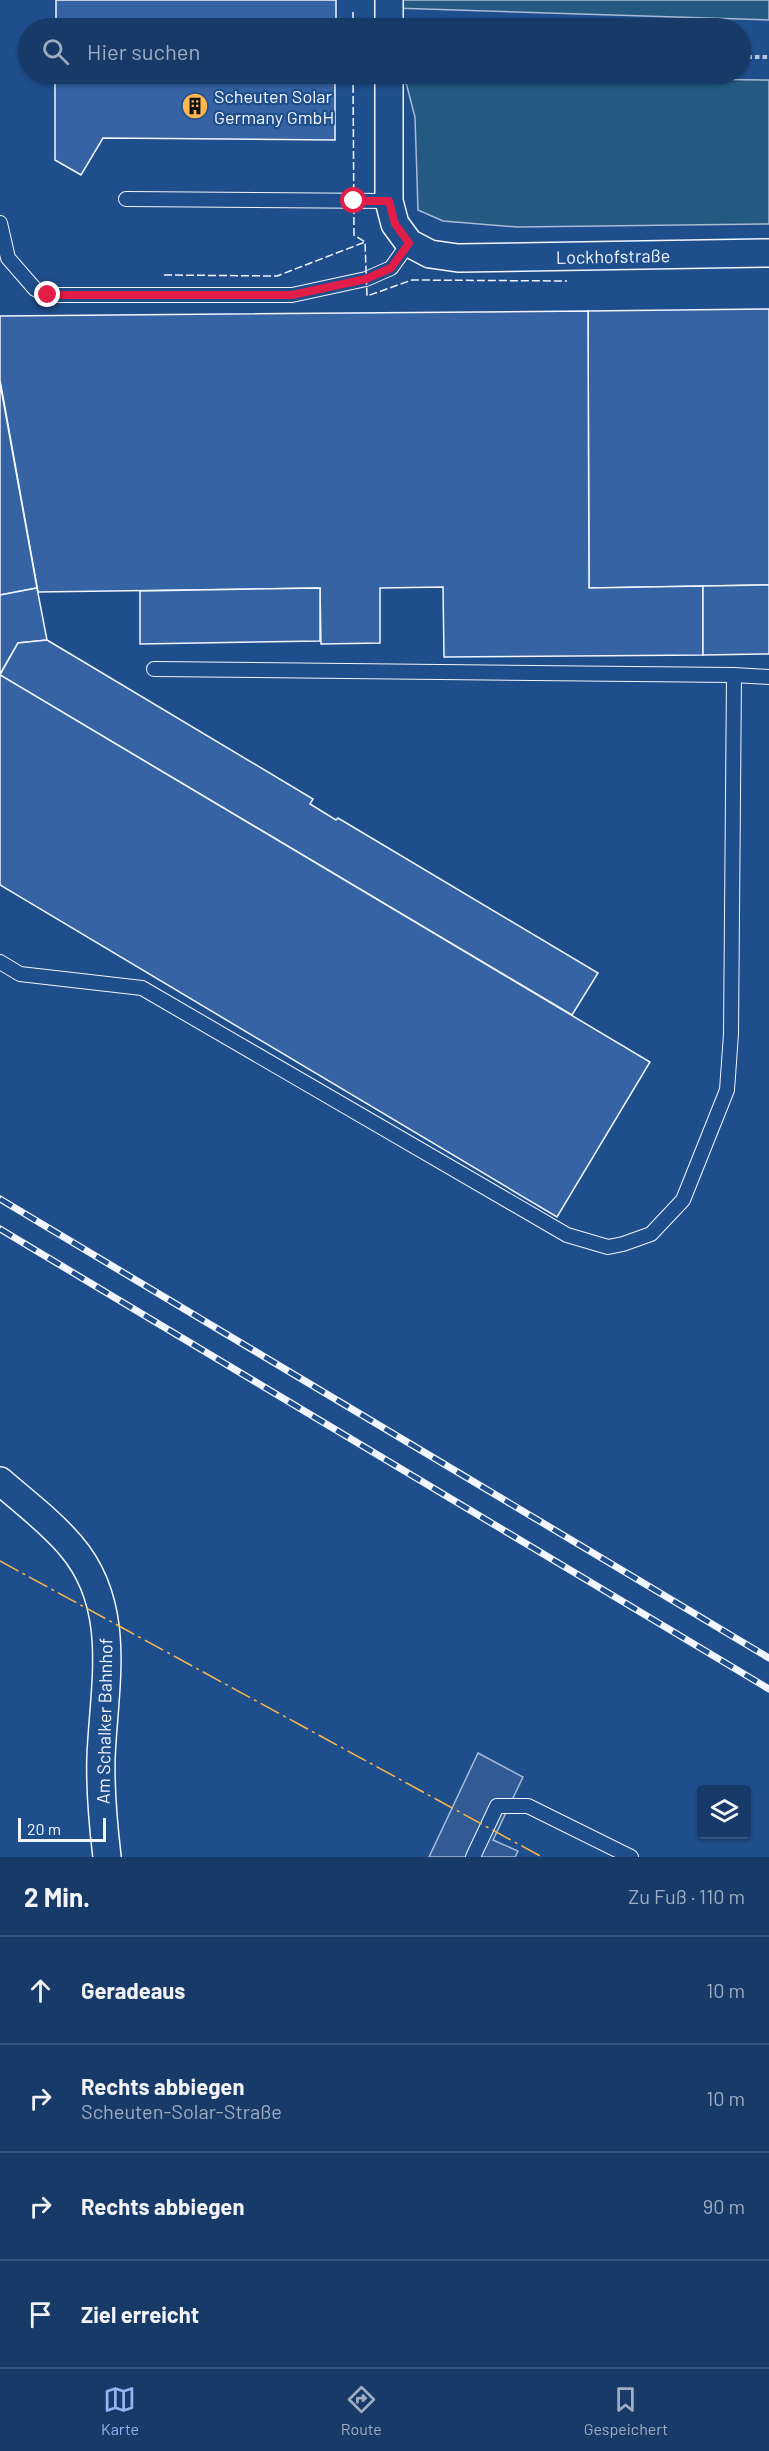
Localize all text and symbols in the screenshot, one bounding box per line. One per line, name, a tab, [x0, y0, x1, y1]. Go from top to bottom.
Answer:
search box	[18, 18, 751, 84]
icon: search	[39, 35, 72, 68]
text: Hier suchen	[87, 38, 200, 64]
place label: Scheuten Solar Germany GmbH	[214, 85, 334, 128]
building icon: Scheuten Solar Germany GmbH	[180, 91, 210, 121]
route start	[340, 187, 366, 213]
street label: Lockhofstraße	[556, 244, 670, 268]
route end	[34, 281, 60, 307]
street label: Am Schalker Bahnhof	[92, 1638, 116, 1804]
map controls	[697, 1785, 751, 1839]
button: layers	[697, 1785, 751, 1839]
scale bar	[18, 1815, 106, 1842]
text: 20 m	[27, 1819, 61, 1838]
text: 2 Min.	[24, 1881, 90, 1912]
text: Zu Fuß · 110 m	[628, 1884, 745, 1908]
icon: ahead	[24, 1974, 57, 2007]
text: Geradeaus	[81, 1977, 185, 2003]
text: 10 m	[706, 1978, 745, 2002]
text: Rechts abbiegen	[81, 2073, 244, 2099]
icon: right	[24, 2082, 57, 2115]
text: 10 m	[706, 2086, 745, 2110]
text: Scheuten-Solar-Straße	[81, 2099, 282, 2123]
icon: right	[24, 2190, 57, 2223]
text: Rechts abbiegen	[81, 2193, 244, 2219]
text: 90 m	[703, 2194, 745, 2218]
icon: arrive	[24, 2298, 57, 2331]
text: Ziel erreicht	[81, 2301, 199, 2327]
tab: Karte	[101, 2383, 139, 2438]
tab: Route	[341, 2383, 382, 2438]
tab: Gespeichert	[584, 2383, 668, 2438]

